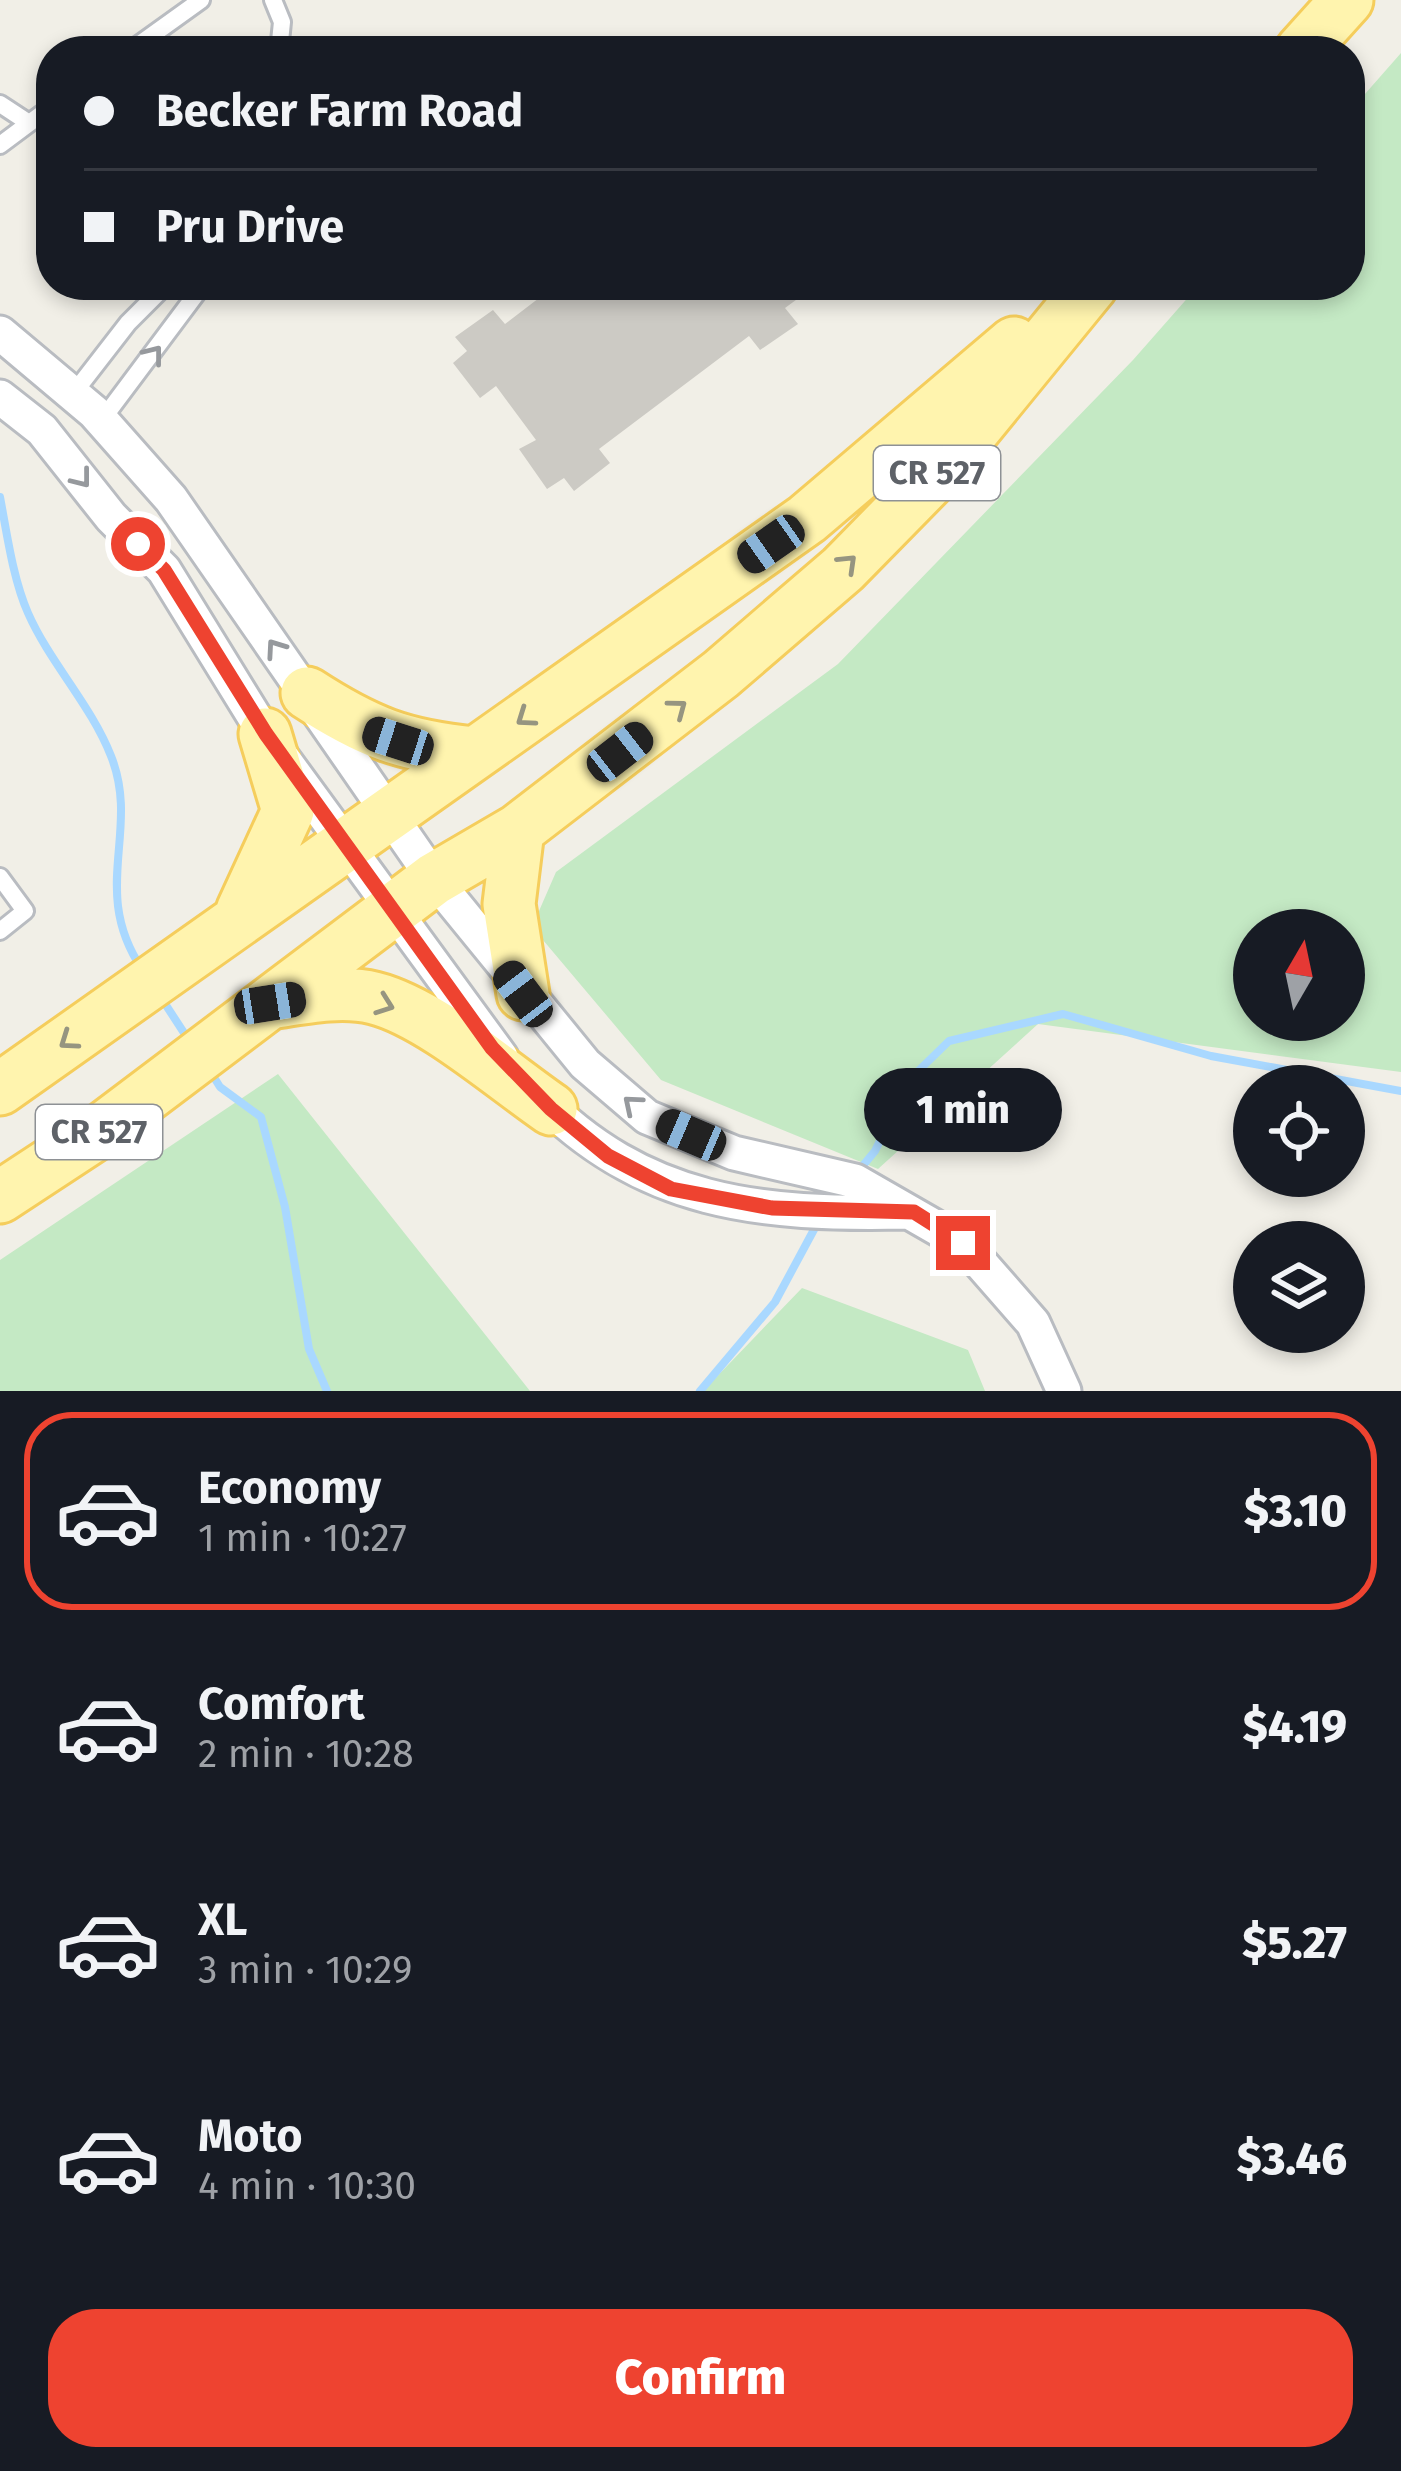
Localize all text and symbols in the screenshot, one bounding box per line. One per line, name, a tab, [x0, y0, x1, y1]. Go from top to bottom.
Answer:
text: Becker Farm Road	[156, 84, 523, 138]
text: Pru Drive	[156, 200, 344, 254]
one-way arrow	[140, 345, 161, 367]
road number: CR 527	[874, 446, 1000, 500]
one-way arrow	[68, 466, 89, 488]
car	[731, 509, 811, 579]
route start	[111, 517, 165, 571]
one-way arrow	[834, 556, 856, 578]
one-way arrow	[267, 639, 289, 661]
one-way arrow	[664, 700, 686, 722]
one-way arrow	[516, 704, 538, 726]
car	[358, 713, 438, 769]
car	[581, 716, 659, 788]
north arrow	[1233, 909, 1365, 1041]
map controls	[1233, 909, 1365, 1353]
car	[487, 954, 559, 1034]
car	[232, 980, 308, 1026]
one-way arrow	[373, 991, 394, 1015]
one-way arrow	[59, 1027, 81, 1049]
button: locate	[1233, 1065, 1365, 1197]
callout: 1 min	[864, 1069, 1062, 1153]
text: 1 min	[916, 1087, 1010, 1133]
one-way arrow	[624, 1097, 646, 1118]
car	[651, 1104, 731, 1166]
road number: CR 527	[36, 1105, 162, 1159]
route end	[936, 1216, 990, 1270]
button: layers	[1233, 1221, 1365, 1353]
icon: car	[54, 1457, 162, 1565]
text: Economy	[198, 1461, 381, 1515]
text: $3.10	[1244, 1484, 1347, 1538]
text: 1 min · 10:27	[198, 1515, 407, 1561]
icon: car	[54, 1673, 162, 1781]
text: Comfort	[198, 1677, 365, 1731]
text: $4.19	[1243, 1700, 1347, 1754]
text: 2 min · 10:28	[198, 1731, 414, 1777]
icon: car	[54, 1889, 162, 1997]
text: XL	[198, 1893, 247, 1947]
text: $5.27	[1242, 1916, 1347, 1970]
text: 3 min · 10:29	[198, 1947, 413, 1993]
icon: car	[54, 2105, 162, 2213]
text: Moto	[198, 2109, 303, 2163]
text: $3.46	[1237, 2132, 1347, 2186]
text: 4 min · 10:30	[198, 2163, 416, 2209]
button: Confirm	[48, 2309, 1353, 2447]

